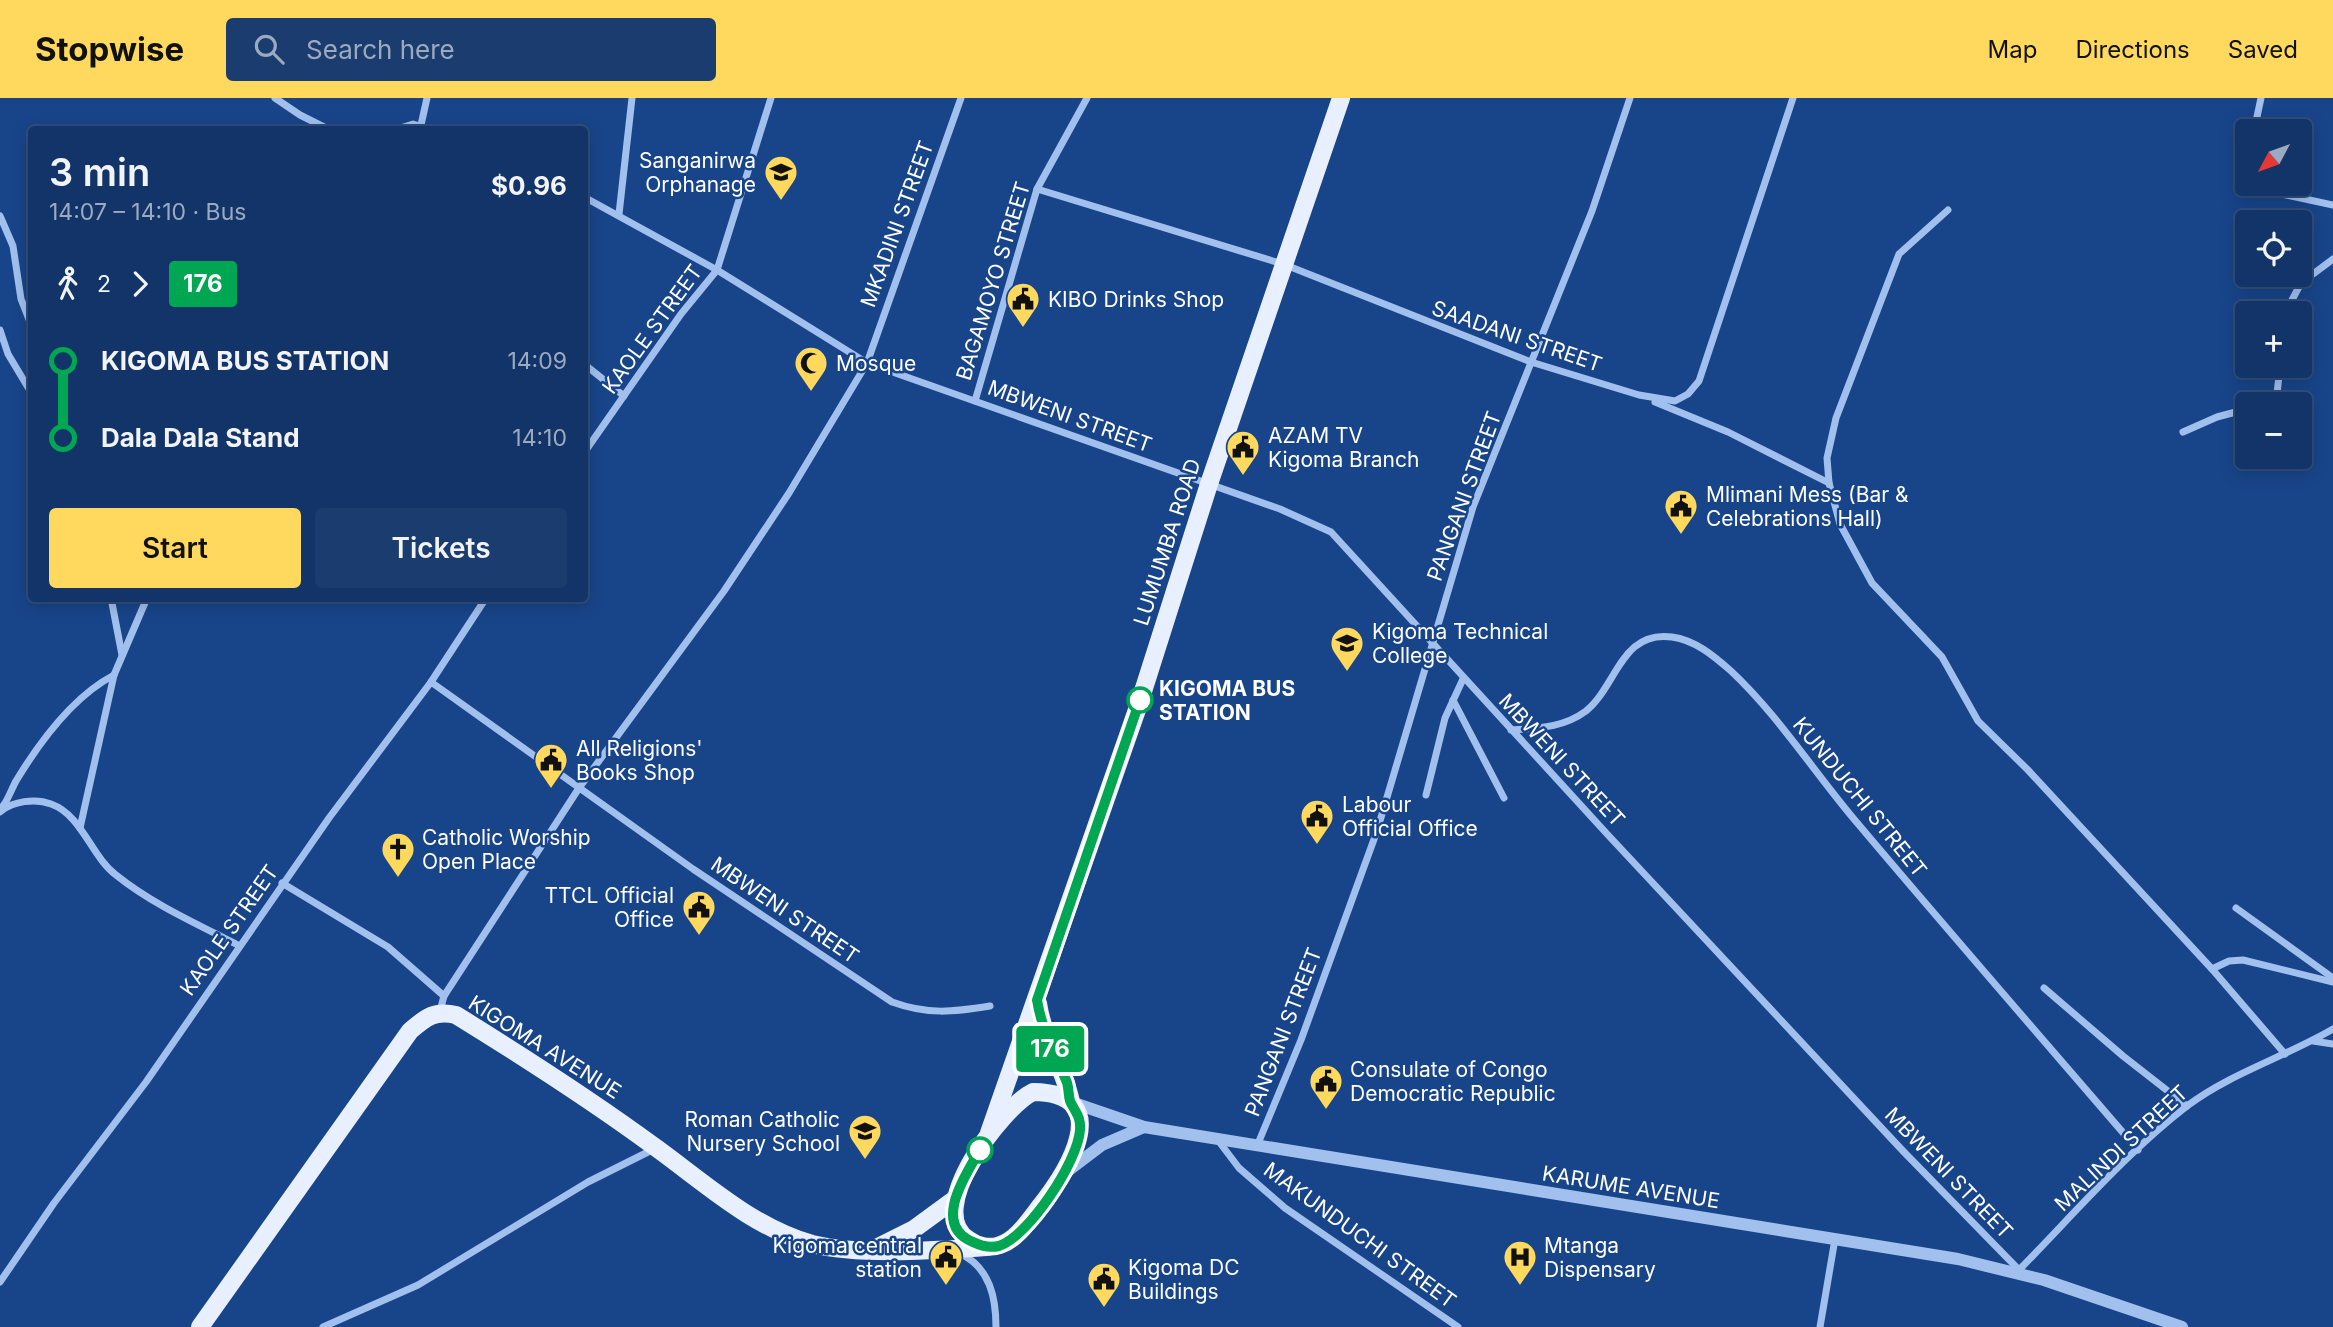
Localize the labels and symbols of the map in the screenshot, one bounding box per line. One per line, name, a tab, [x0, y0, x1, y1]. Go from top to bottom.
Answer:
north arrow	[2235, 119, 2312, 196]
street label: MKADINI STREET	[855, 137, 939, 311]
place label: Sanganirwa Orphanage	[639, 148, 756, 197]
school or university icon: Sanganirwa Orphanage	[762, 153, 800, 202]
street label: BAGAMOYO STREET	[951, 179, 1035, 383]
street label: KAOLE STREET	[597, 259, 707, 399]
public building icon: KIBO Drinks Shop	[1004, 280, 1042, 329]
place label: KIBO Drinks Shop	[1048, 287, 1224, 312]
street label: SAADANI STREET	[1429, 295, 1605, 377]
mosque icon: Mosque	[792, 344, 830, 393]
place label: Mosque	[836, 351, 916, 376]
street label: MBWENI STREET	[985, 375, 1155, 457]
street label: PANGANI STREET	[1422, 408, 1506, 584]
place label: AZAM TV Kigoma Branch	[1268, 423, 1419, 472]
public building icon: AZAM TV Kigoma Branch	[1224, 428, 1262, 477]
street label: LUMUMBA ROAD	[1128, 456, 1206, 628]
place label: Mlimani Mess (Bar & Celebrations Hall)	[1706, 482, 1909, 531]
public building icon: Mlimani Mess (Bar & Celebrations Hall)	[1662, 487, 1700, 536]
place label: Kigoma Technical College	[1372, 619, 1548, 668]
school or university icon: Kigoma Technical College	[1328, 624, 1366, 673]
place label: KIGOMA BUS STATION	[1159, 676, 1295, 725]
marker: KIGOMA BUS STATION	[1127, 687, 1153, 713]
street label: MBWENI STREET	[1494, 688, 1630, 832]
street label: KUNDUCHI STREET	[1788, 712, 1932, 882]
place label: All Religions' Books Shop	[576, 736, 703, 785]
public building icon: All Religions' Books Shop	[532, 741, 570, 790]
place label: Labour Official Office	[1342, 792, 1478, 841]
public building icon: Labour Official Office	[1298, 797, 1336, 846]
place label: Catholic Worship Open Place	[422, 825, 591, 874]
church icon: Catholic Worship Open Place	[379, 830, 417, 879]
street label: MBWENI STREET	[706, 851, 864, 969]
street label: KAOLE STREET	[175, 860, 283, 1000]
place label: TTCL Official Office	[545, 883, 674, 932]
public building icon: TTCL Official Office	[680, 888, 718, 937]
street label: PANGANI STREET	[1239, 944, 1327, 1120]
street label: KIGOMA AVENUE	[464, 990, 626, 1104]
line badge: 176	[1010, 1026, 1090, 1072]
place label: Consulate of Congo Democratic Republic	[1350, 1057, 1556, 1106]
public building icon: Consulate of Congo Democratic Republic	[1307, 1062, 1345, 1111]
street label: MALINDI STREET	[2049, 1080, 2193, 1216]
street label: MBWENI STREET	[1880, 1102, 2018, 1244]
place label: Roman Catholic Nursery School	[685, 1107, 840, 1156]
school or university icon: Roman Catholic Nursery School	[846, 1112, 884, 1161]
unlabelled marker	[967, 1137, 993, 1163]
street label: MAKUNDUCHI STREET	[1259, 1157, 1461, 1313]
street label: KARUME AVENUE	[1540, 1161, 1722, 1213]
place label: Kigoma central station	[773, 1233, 922, 1282]
place label: Mtanga Dispensary	[1544, 1233, 1656, 1282]
public building icon: Kigoma central station	[927, 1238, 965, 1287]
hospital icon: Mtanga Dispensary	[1501, 1238, 1539, 1287]
place label: Kigoma DC Buildings	[1128, 1255, 1240, 1304]
public building icon: Kigoma DC Buildings	[1085, 1260, 1123, 1309]

